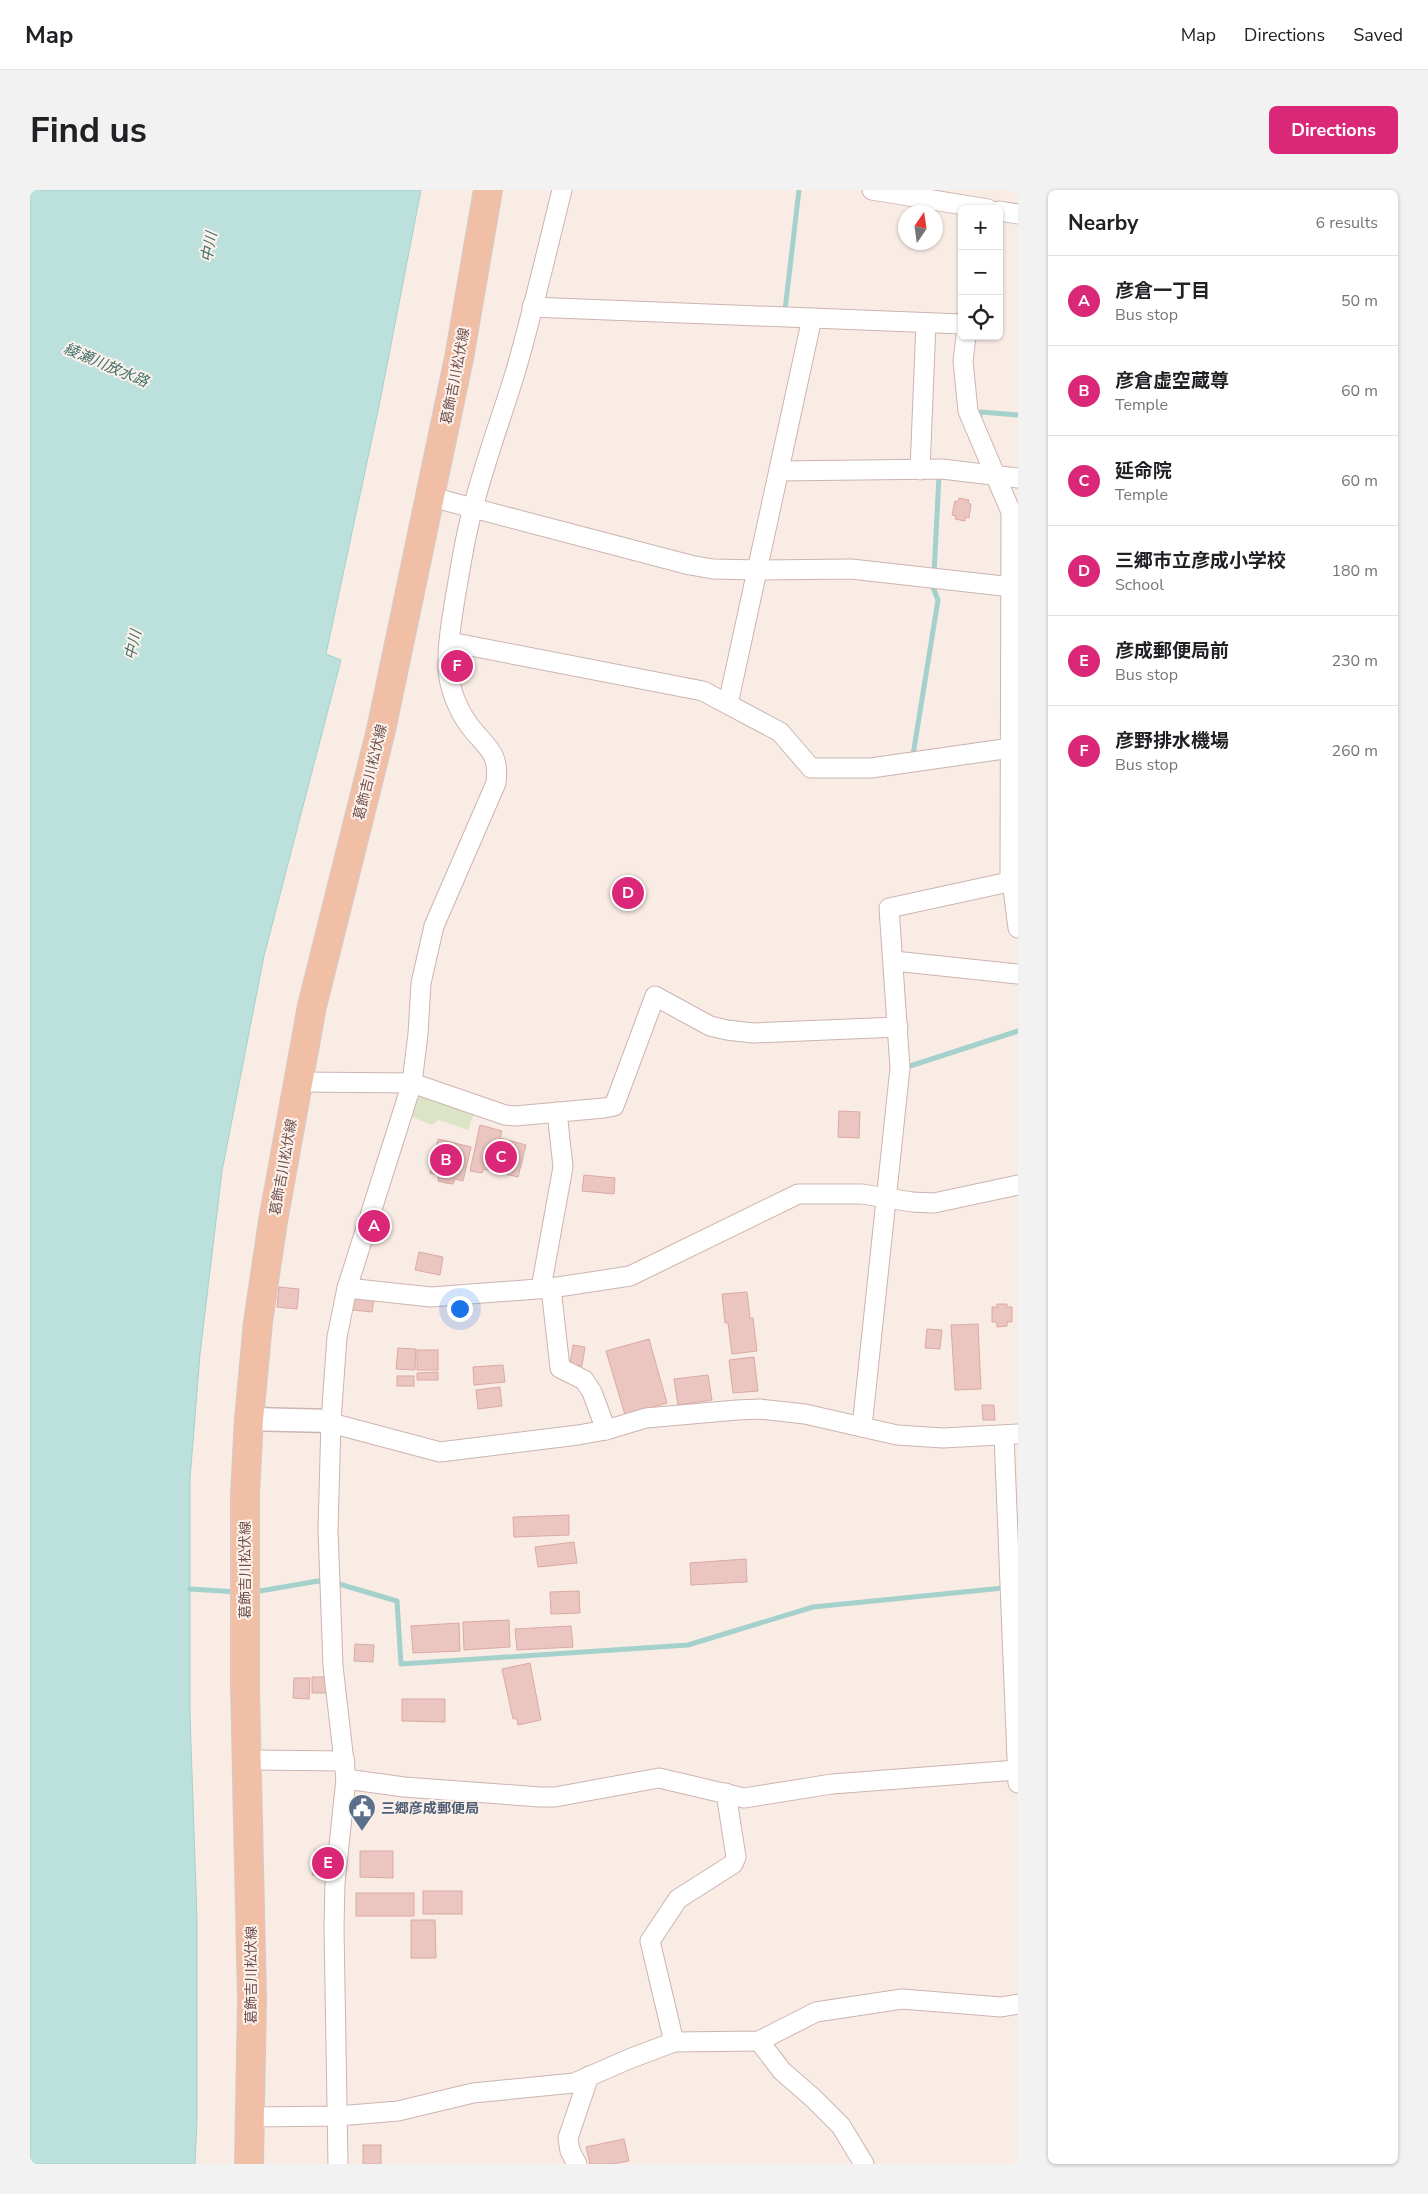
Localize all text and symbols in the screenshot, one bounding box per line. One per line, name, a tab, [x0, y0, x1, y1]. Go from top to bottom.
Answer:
text: Map	[25, 19, 73, 51]
text: Map	[1181, 23, 1216, 47]
text: Directions	[1244, 23, 1325, 47]
text: Saved	[1353, 23, 1403, 47]
button: Directions	[1269, 106, 1398, 154]
text: Find us	[30, 107, 147, 154]
north arrow	[898, 205, 943, 250]
map controls	[958, 205, 1003, 340]
button: +	[958, 205, 1003, 250]
text: Nearby	[1068, 209, 1138, 237]
text: 6 results	[1316, 212, 1378, 234]
water label: 中川	[197, 229, 222, 264]
button: −	[958, 250, 1003, 295]
text: 彦倉一丁目	[1115, 278, 1210, 304]
text: A	[1078, 290, 1090, 312]
text: 50 m	[1341, 290, 1378, 312]
button: locate	[958, 295, 1003, 340]
text: Bus stop	[1115, 304, 1178, 326]
street label: 葛飾吉川松伏線	[437, 326, 474, 426]
water label: 綾瀬川放水路	[61, 338, 153, 393]
text: 彦倉虚空蔵尊	[1115, 368, 1229, 394]
text: B	[1078, 380, 1090, 402]
text: 60 m	[1341, 380, 1378, 402]
text: Temple	[1115, 394, 1168, 416]
text: 延命院	[1115, 458, 1172, 484]
text: C	[1079, 470, 1089, 492]
text: 60 m	[1341, 470, 1378, 492]
text: Temple	[1115, 484, 1168, 506]
text: 三郷市立彦成小学校	[1115, 548, 1286, 574]
text: D	[1078, 560, 1090, 582]
text: 180 m	[1331, 560, 1378, 582]
text: School	[1115, 574, 1164, 596]
water label: 中川	[120, 626, 147, 662]
text: 彦成郵便局前	[1115, 638, 1229, 664]
pin: F	[441, 647, 473, 685]
text: E	[1079, 650, 1089, 672]
text: 230 m	[1331, 650, 1378, 672]
text: Bus stop	[1115, 664, 1178, 686]
street label: 葛飾吉川松伏線	[349, 722, 392, 822]
text: 彦野排水機場	[1115, 728, 1229, 754]
text: F	[1080, 740, 1089, 762]
text: 260 m	[1331, 740, 1378, 762]
text: Bus stop	[1115, 754, 1178, 776]
pin: D	[612, 874, 644, 912]
street label: 葛飾吉川松伏線	[266, 1117, 301, 1217]
pin: C	[485, 1138, 517, 1176]
pin: B	[430, 1141, 462, 1179]
pin: A	[358, 1207, 390, 1245]
your location	[447, 1296, 473, 1322]
street label: 葛飾吉川松伏線	[236, 1521, 255, 1619]
public building icon: 三郷彦成郵便局	[347, 1793, 377, 1832]
place label: 三郷彦成郵便局	[381, 1799, 479, 1818]
pin: E	[312, 1844, 344, 1882]
street label: 葛飾吉川松伏線	[242, 1926, 261, 2024]

